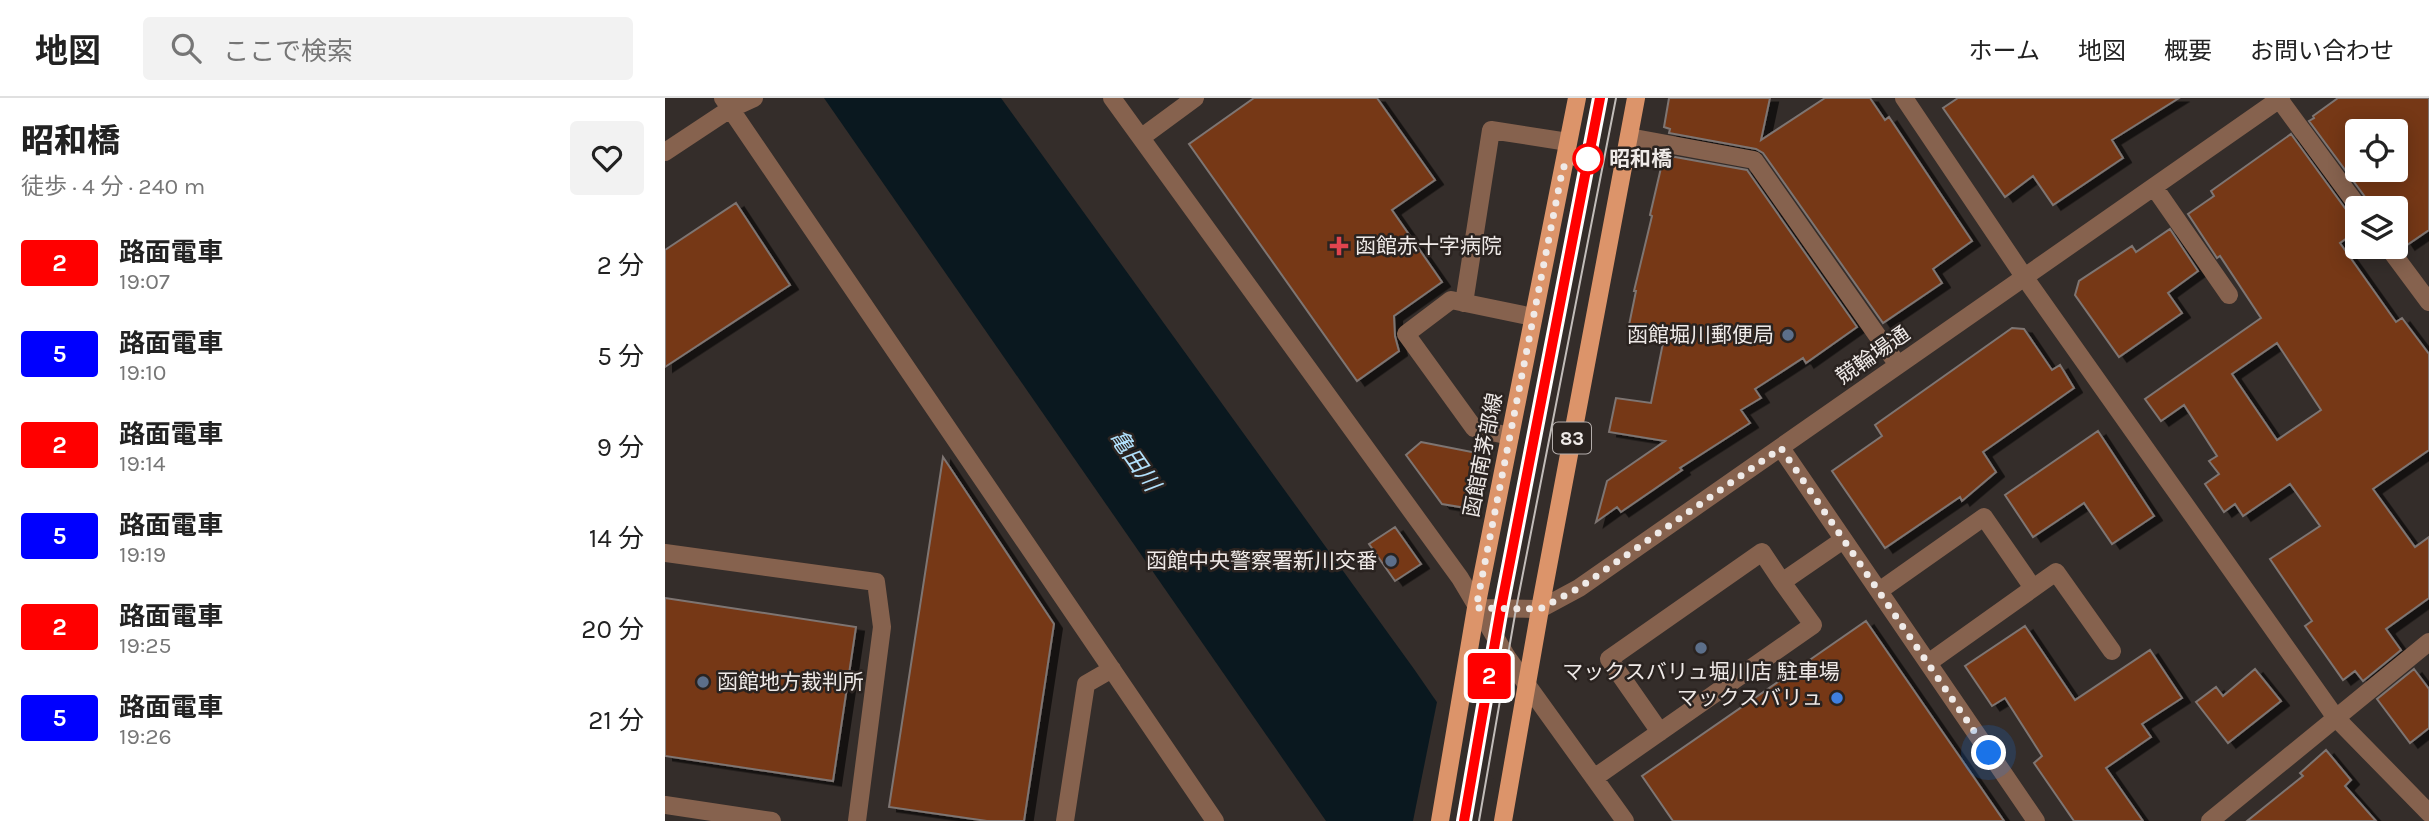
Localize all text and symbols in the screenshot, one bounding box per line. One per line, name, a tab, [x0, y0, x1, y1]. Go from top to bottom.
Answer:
search box	[143, 17, 633, 80]
icon: search	[167, 29, 205, 67]
text: 地図	[35, 32, 101, 70]
text: ここで検索	[223, 36, 353, 67]
text: ホーム	[1969, 37, 2040, 65]
text: 地図	[2078, 37, 2126, 65]
text: 概要	[2164, 37, 2212, 65]
text: お問い合わせ	[2250, 37, 2394, 65]
map controls	[2345, 119, 2408, 259]
button: locate	[2345, 119, 2408, 182]
button: heart	[570, 121, 644, 195]
text: 昭和橋	[21, 122, 120, 160]
marker: 昭和橋	[1573, 144, 1603, 174]
place label: 昭和橋	[1609, 147, 1672, 171]
text: 徒歩 · 4 分 · 240 m	[21, 173, 205, 200]
button: layers	[2345, 196, 2408, 259]
place label: 函館赤十字病院	[1355, 234, 1502, 258]
marker: 函館赤十字病院	[1329, 236, 1349, 256]
text: 路面電車	[119, 237, 223, 268]
text: 2	[52, 249, 67, 277]
text: 2 分	[597, 250, 644, 281]
text: 19:07	[119, 268, 170, 295]
street label: 競輪場通	[1832, 321, 1914, 389]
place label: 函館堀川郵便局	[1627, 323, 1774, 347]
marker: 函館堀川郵便局	[1780, 327, 1796, 343]
text: 路面電車	[119, 328, 223, 359]
text: 5	[53, 340, 66, 368]
text: 5 分	[597, 341, 644, 372]
text: 19:10	[119, 359, 167, 386]
street label: 函館南茅部線	[1459, 391, 1507, 519]
text: 路面電車	[119, 419, 223, 450]
road number: 83	[1553, 422, 1591, 454]
water label: 亀田川	[1104, 424, 1167, 499]
text: 2	[52, 431, 67, 459]
text: 9 分	[597, 432, 644, 463]
text: 19:14	[119, 450, 166, 477]
text: 路面電車	[119, 510, 223, 541]
text: 5	[53, 522, 66, 550]
text: 14 分	[589, 523, 644, 554]
text: 19:19	[119, 541, 166, 568]
place label: 函館中央警察署新川交番	[1146, 549, 1377, 573]
marker: 函館中央警察署新川交番	[1383, 553, 1399, 569]
text: 路面電車	[119, 601, 223, 632]
text: 2	[52, 613, 67, 641]
text: 20 分	[581, 614, 644, 645]
text: 19:25	[119, 632, 172, 659]
marker: マックスバリュ堀川店 駐車場	[1693, 640, 1709, 656]
line badge: 2	[1466, 653, 1512, 699]
place label: マックスバリュ堀川店 駐車場	[1562, 660, 1840, 684]
text: 2	[1482, 662, 1496, 690]
place label: 函館地方裁判所	[717, 670, 864, 694]
marker: 函館地方裁判所	[695, 674, 711, 690]
place label: マックスバリュ	[1677, 686, 1823, 710]
marker: マックスバリュ	[1829, 690, 1845, 706]
text: 路面電車	[119, 692, 223, 723]
text: 5	[53, 704, 66, 732]
text: 21 分	[588, 705, 644, 736]
text: 19:26	[119, 723, 172, 750]
your location	[1971, 735, 2006, 770]

